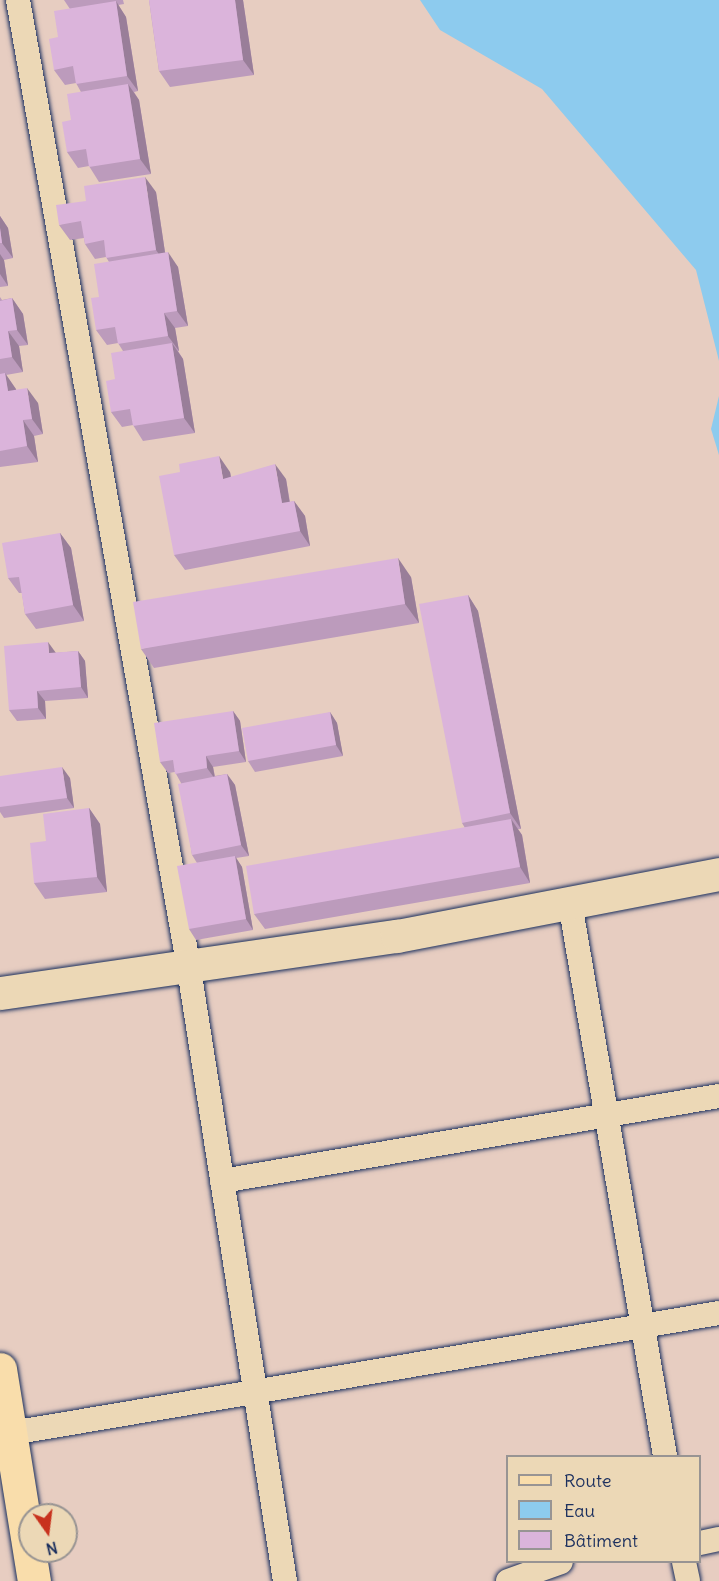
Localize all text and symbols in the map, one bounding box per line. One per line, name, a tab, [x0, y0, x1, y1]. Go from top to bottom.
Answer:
legend	[506, 1455, 701, 1563]
text: Route	[564, 1469, 612, 1492]
text: Eau	[564, 1499, 595, 1522]
north arrow	[18, 1503, 78, 1563]
text: Bâtiment	[564, 1529, 638, 1552]
text: N	[44, 1537, 60, 1560]

